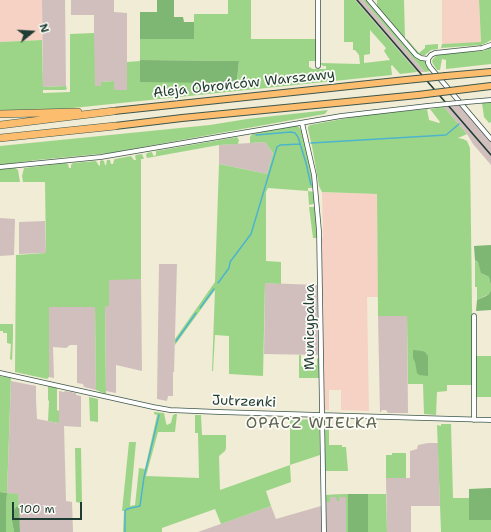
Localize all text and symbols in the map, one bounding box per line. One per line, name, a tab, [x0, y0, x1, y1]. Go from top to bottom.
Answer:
north arrow	[12, 12, 52, 52]
text: N	[35, 22, 52, 35]
street label: Aleja Obrońców Warszawy	[152, 66, 336, 102]
street label: Municypalna	[302, 284, 318, 370]
street label: Jutrzenki	[212, 392, 276, 412]
district label: OPACZ WIELKA	[246, 414, 378, 434]
scale bar	[14, 494, 84, 520]
text: 100 m	[19, 501, 55, 517]

